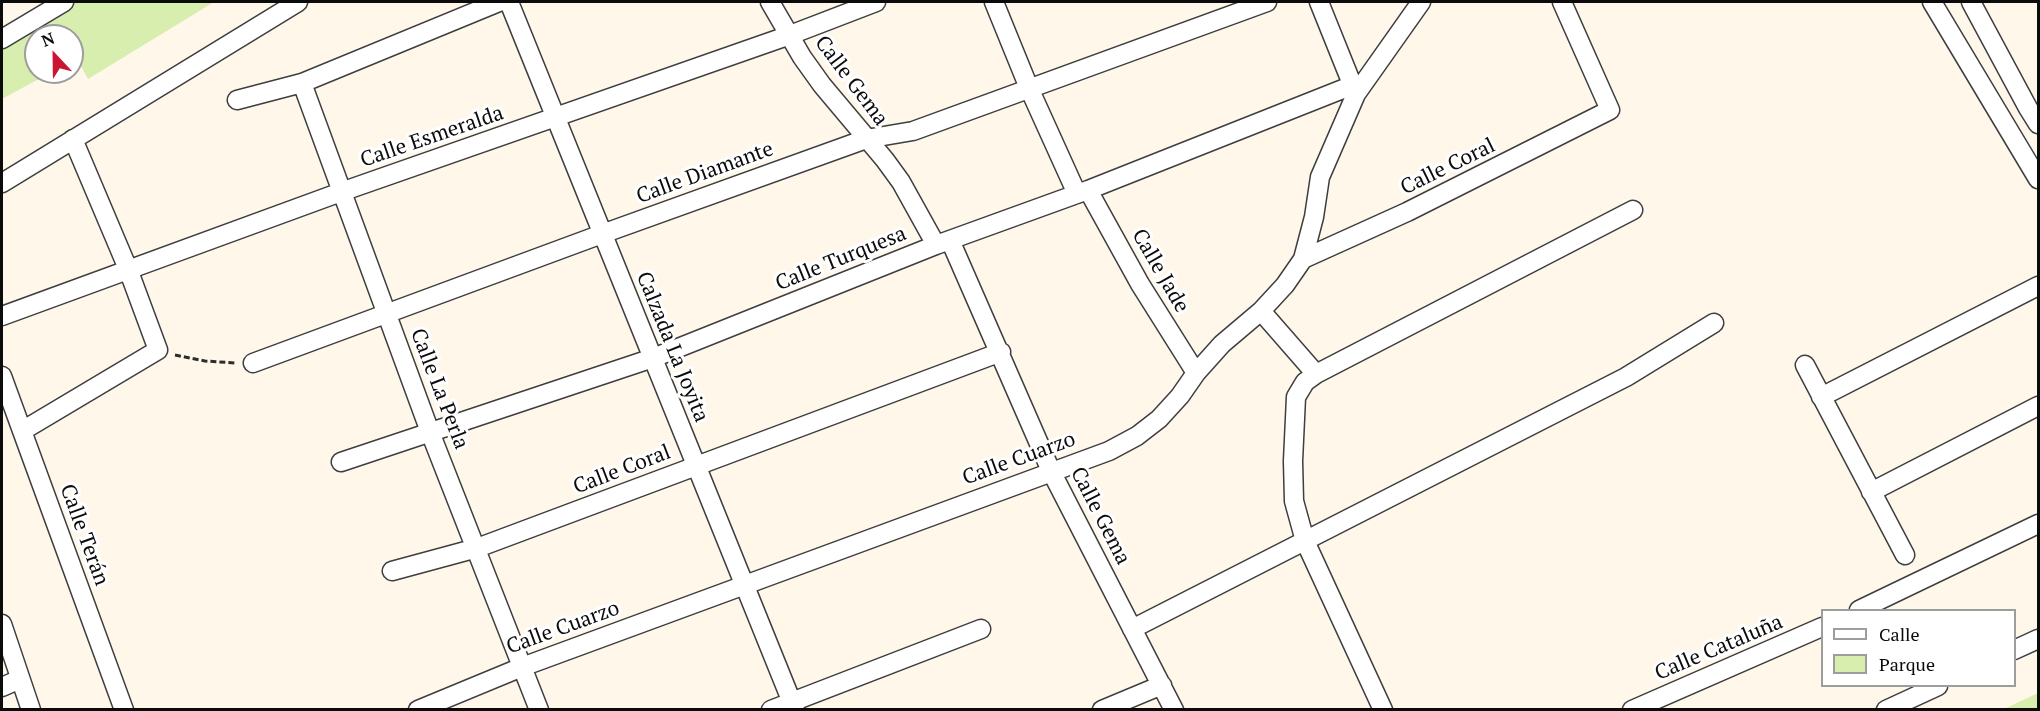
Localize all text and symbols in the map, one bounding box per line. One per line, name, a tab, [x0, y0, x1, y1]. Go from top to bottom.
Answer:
north arrow	[24, 24, 84, 84]
text: N	[38, 27, 58, 52]
street label: Calle Gema	[809, 31, 893, 131]
street label: Calle Esmeralda	[357, 101, 507, 173]
street label: Calle Coral	[1397, 133, 1499, 201]
street label: Calle Diamante	[633, 137, 777, 209]
street label: Calle Turquesa	[772, 221, 910, 297]
street label: Calle Jade	[1126, 225, 1194, 317]
street label: Calzada La Joyita	[630, 268, 714, 426]
street label: Calle La Perla	[404, 325, 474, 453]
street label: Calle Cuarzo	[959, 427, 1079, 491]
street label: Calle Coral	[570, 440, 674, 500]
street label: Calle Gema	[1065, 463, 1135, 569]
street label: Calle Terán	[54, 481, 114, 589]
street label: Calle Cuarzo	[503, 596, 623, 660]
legend	[1821, 609, 2016, 687]
street label: Calle Cataluña	[1651, 610, 1787, 686]
text: Calle	[1879, 622, 1920, 646]
text: Parque	[1879, 652, 1935, 676]

